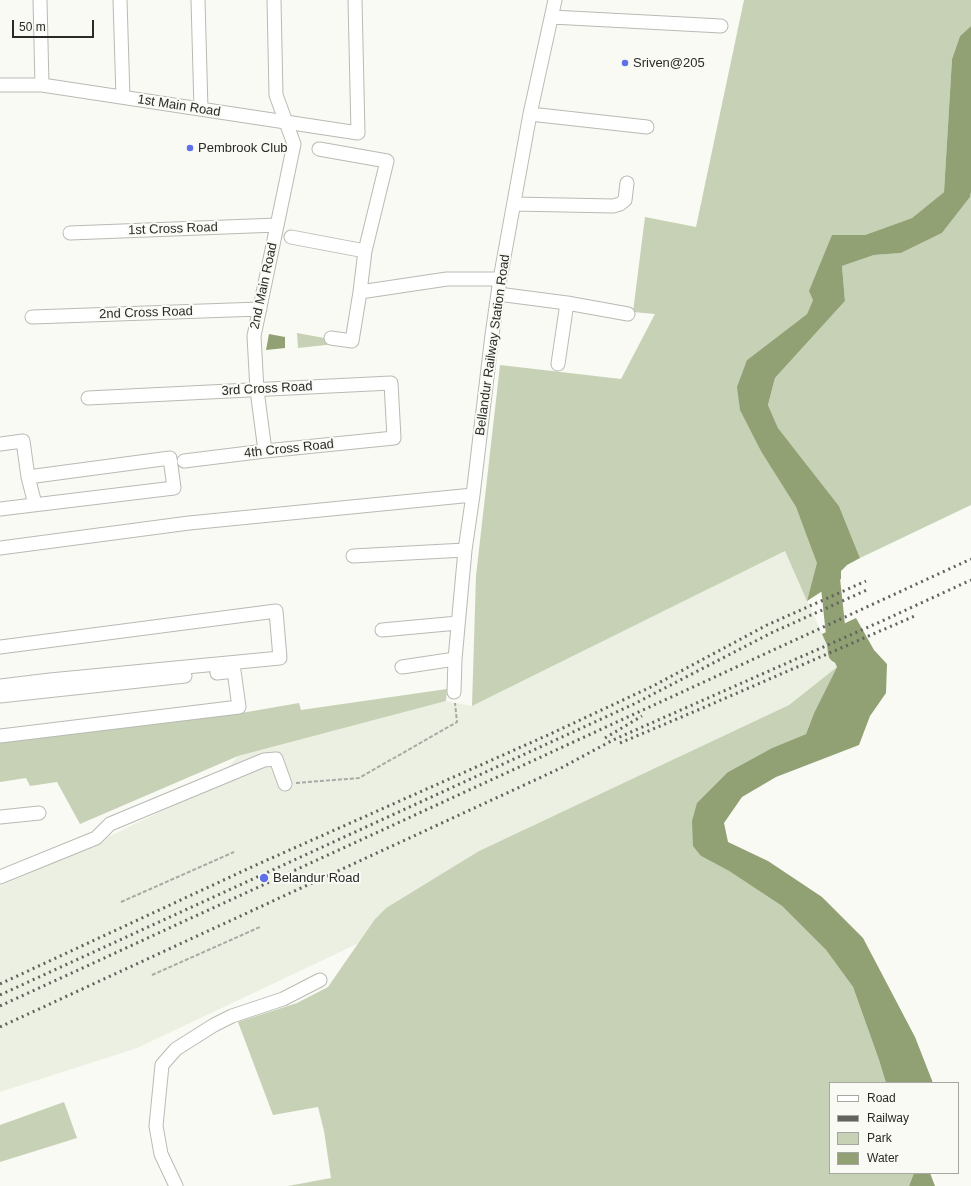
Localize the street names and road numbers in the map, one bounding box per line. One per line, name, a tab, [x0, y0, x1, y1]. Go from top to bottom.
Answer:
street label: 1st Main Road	[136, 92, 222, 120]
street label: 1st Cross Road	[128, 220, 218, 238]
street label: 2nd Main Road	[247, 241, 281, 331]
street label: Bellandur Railway Station Road	[473, 253, 513, 437]
street label: 2nd Cross Road	[99, 304, 193, 322]
street label: 3rd Cross Road	[221, 379, 313, 399]
street label: 4th Cross Road	[243, 437, 335, 461]

